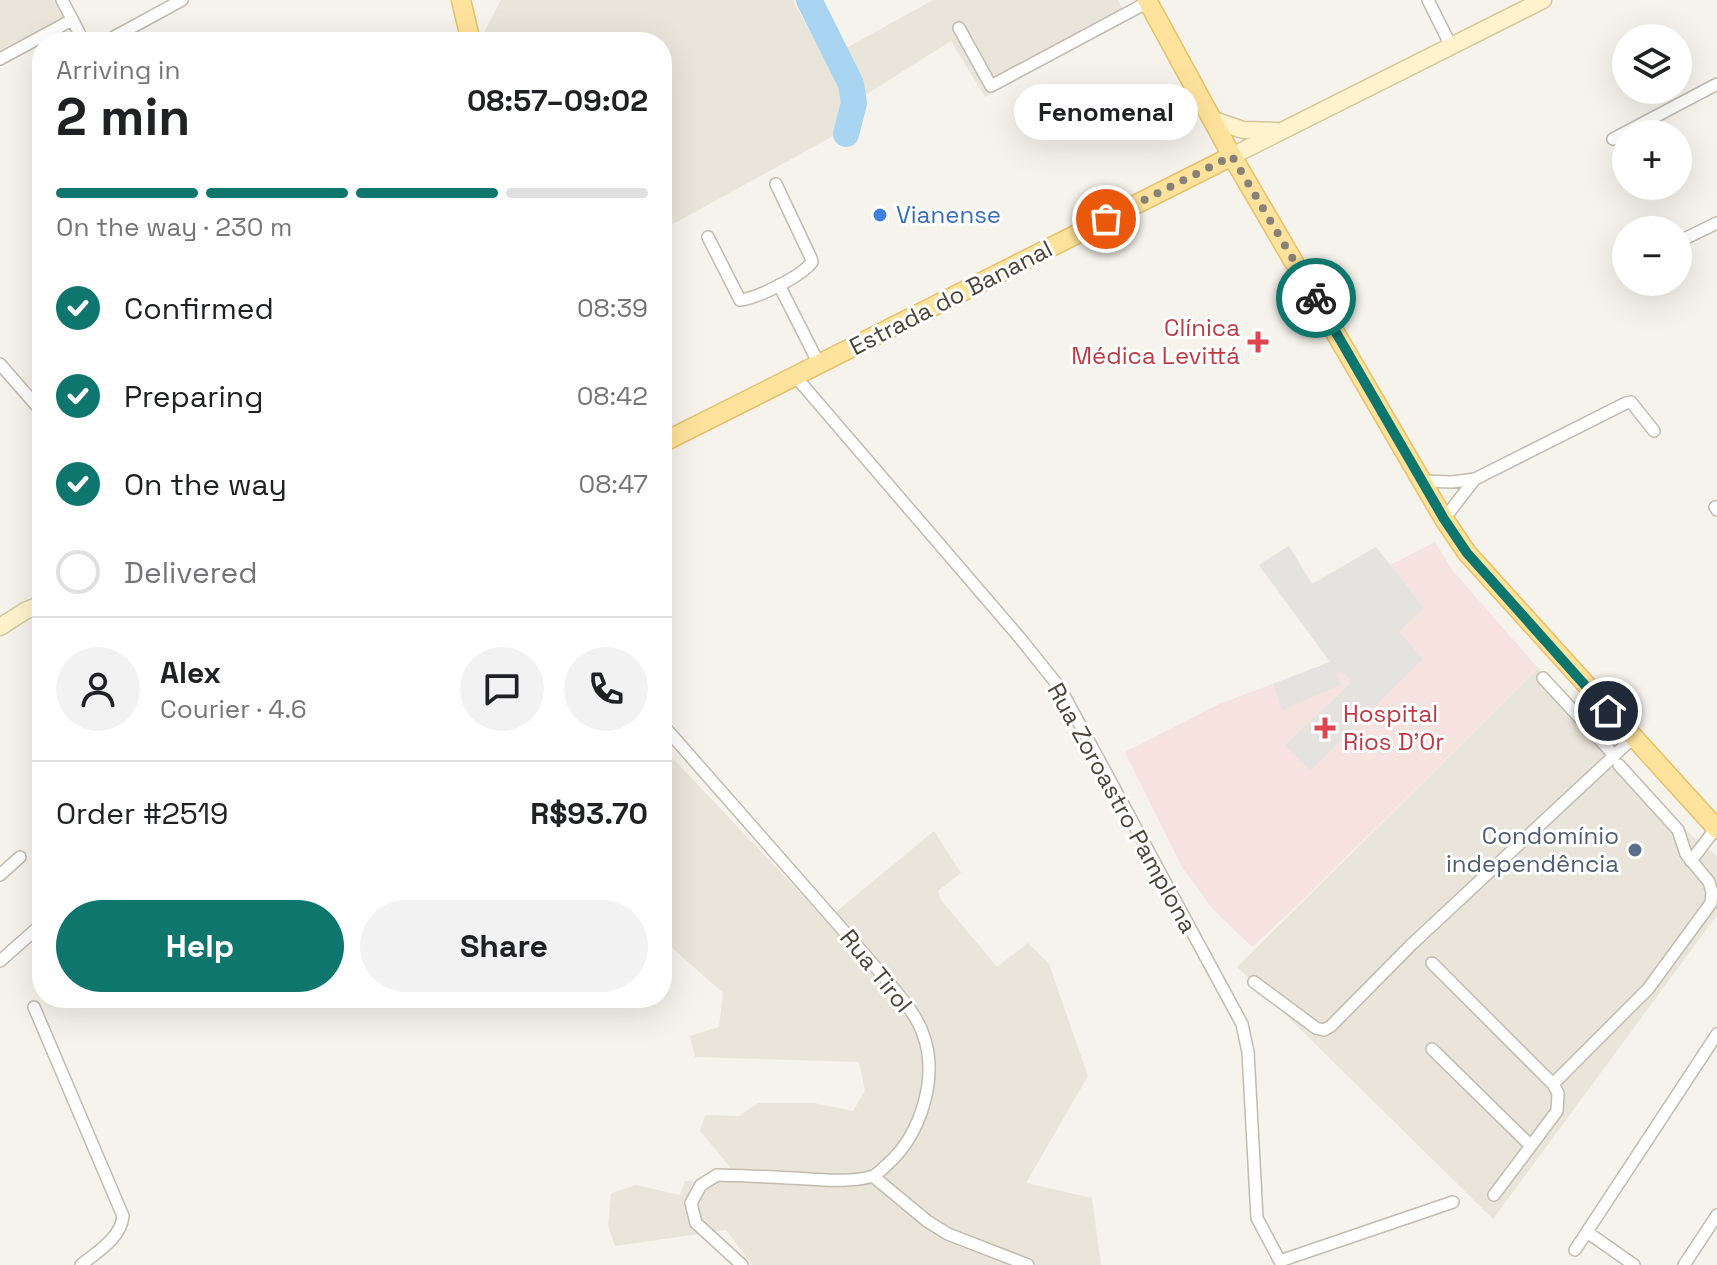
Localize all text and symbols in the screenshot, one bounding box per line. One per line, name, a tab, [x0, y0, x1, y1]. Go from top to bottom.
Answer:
map controls	[1612, 24, 1692, 296]
button: layers	[1612, 24, 1692, 104]
text: Arriving in	[56, 53, 180, 87]
text: 08:57–09:02	[467, 81, 648, 120]
callout: Fenomenal	[1014, 83, 1198, 139]
text: 2 min	[56, 84, 190, 150]
text: Fenomenal	[1038, 95, 1174, 129]
button: +	[1612, 120, 1692, 200]
pin	[1072, 185, 1140, 253]
icon: bag	[1084, 197, 1128, 241]
place label: Vianense	[896, 199, 1001, 230]
marker: Vianense	[871, 206, 889, 224]
text: On the way · 230 m	[56, 210, 292, 244]
button: −	[1612, 216, 1692, 296]
street label: Estrada do Bananal	[844, 233, 1057, 362]
courier	[1276, 258, 1356, 338]
icon: bike	[1294, 276, 1338, 320]
icon: check	[56, 286, 100, 330]
text: Confirmed	[124, 289, 274, 328]
text: 08:39	[577, 291, 648, 325]
place label: Clínica Médica Levittá	[1071, 312, 1240, 371]
marker: Clínica Médica Levittá	[1247, 331, 1269, 353]
icon: check	[56, 374, 100, 418]
text: Preparing	[124, 377, 263, 416]
text: 08:42	[577, 379, 648, 413]
icon: check	[56, 462, 100, 506]
text: On the way	[124, 465, 287, 504]
text: 08:47	[578, 467, 648, 501]
text: Delivered	[124, 553, 258, 592]
button: person	[56, 647, 140, 731]
button: chat	[460, 647, 544, 731]
button: phone	[564, 647, 648, 731]
text: Alex	[160, 653, 221, 692]
street label: Rua Zoroastro Pamplona	[1041, 677, 1204, 939]
pin	[1574, 677, 1642, 745]
icon: home	[1586, 689, 1630, 733]
text: Courier · 4.6	[160, 692, 307, 726]
place label: Hospital Rios D'Or	[1343, 698, 1444, 757]
marker: Hospital Rios D'Or	[1314, 717, 1336, 739]
text: Order #2519	[56, 794, 228, 833]
text: R$93.70	[530, 794, 648, 833]
place label: Condomínio independência	[1446, 820, 1619, 879]
marker: Condomínio independência	[1626, 841, 1644, 859]
button: Help	[56, 900, 344, 992]
button: Share	[360, 900, 648, 992]
street label: Rua Tirol	[833, 923, 919, 1019]

